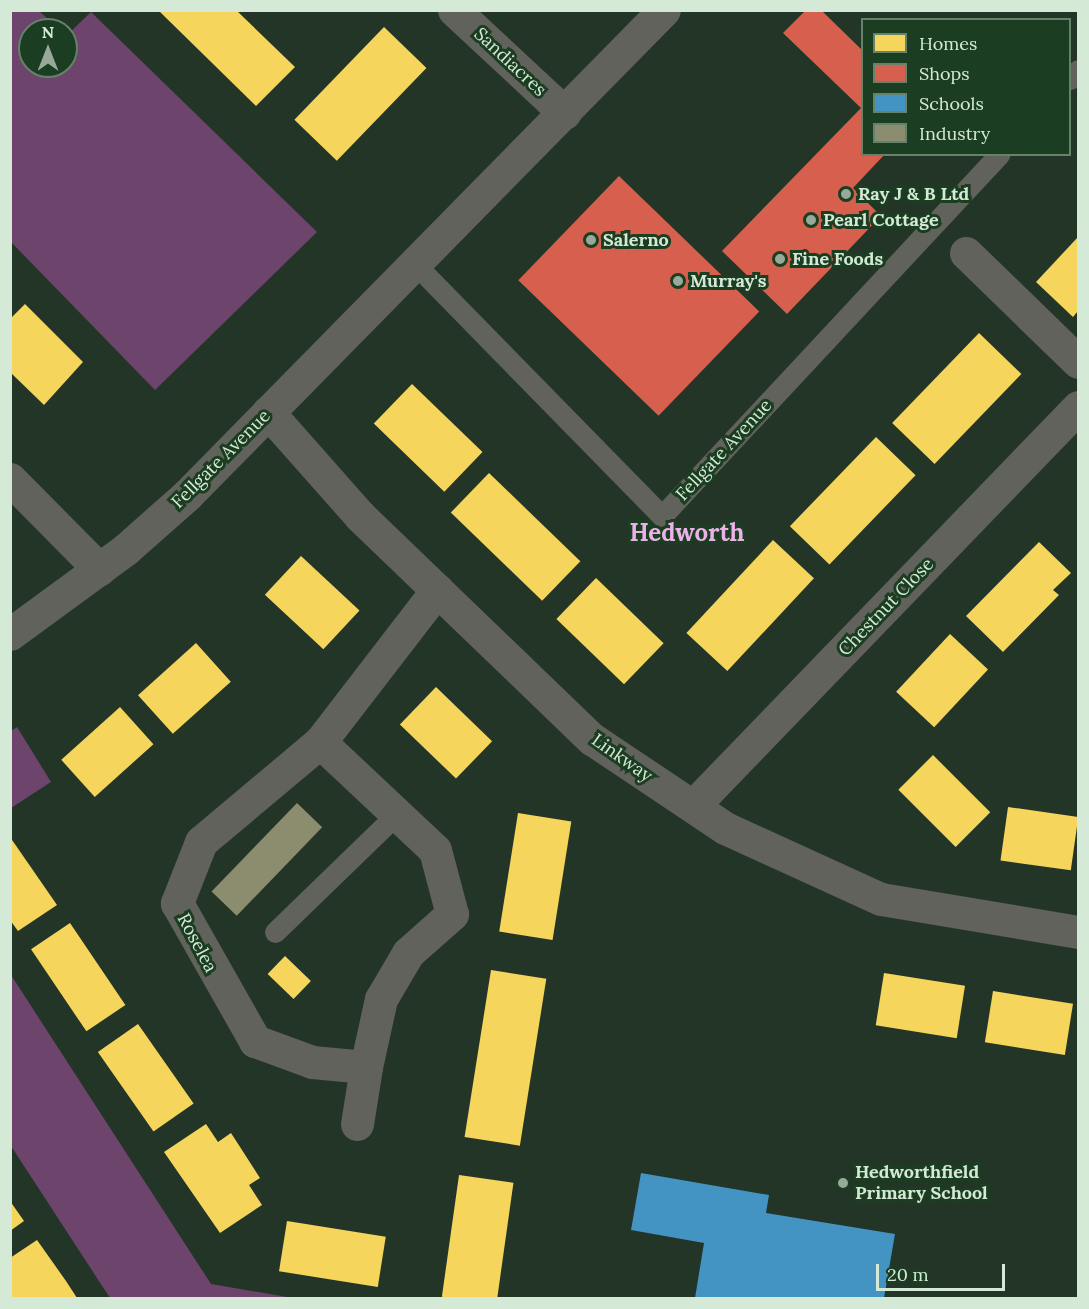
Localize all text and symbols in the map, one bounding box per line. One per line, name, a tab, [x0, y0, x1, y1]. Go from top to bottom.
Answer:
north arrow	[18, 18, 78, 78]
legend	[861, 18, 1071, 156]
text: N	[42, 22, 54, 42]
street label: Sandiacres	[469, 23, 551, 101]
text: Homes	[919, 32, 977, 55]
text: Shops	[919, 62, 970, 85]
text: Schools	[919, 92, 984, 115]
text: Industry	[919, 122, 990, 145]
place label: Ray J & B Ltd	[858, 183, 969, 205]
marker: Ray J & B Ltd	[839, 187, 853, 201]
place label: Pearl Cottage	[823, 209, 939, 231]
marker: Pearl Cottage	[804, 213, 818, 227]
place label: Salerno	[603, 229, 669, 251]
marker: Salerno	[584, 233, 598, 247]
place label: Fine Foods	[792, 248, 883, 270]
marker: Fine Foods	[773, 252, 787, 266]
place label: Murray's	[690, 270, 766, 292]
marker: Murray's	[671, 274, 685, 288]
street label: Fellgate Avenue	[671, 395, 777, 505]
street label: Fellgate Avenue	[167, 405, 275, 513]
district label: Hedworth	[630, 519, 744, 547]
street label: Chestnut Close	[834, 553, 938, 661]
street label: Linkway	[588, 729, 656, 787]
street label: Roselea	[173, 910, 221, 976]
place label: Hedworthfield Primary School	[855, 1162, 988, 1204]
marker: Hedworthfield Primary School	[836, 1176, 850, 1190]
scale bar	[879, 1252, 1008, 1290]
text: 20 m	[887, 1263, 929, 1286]

